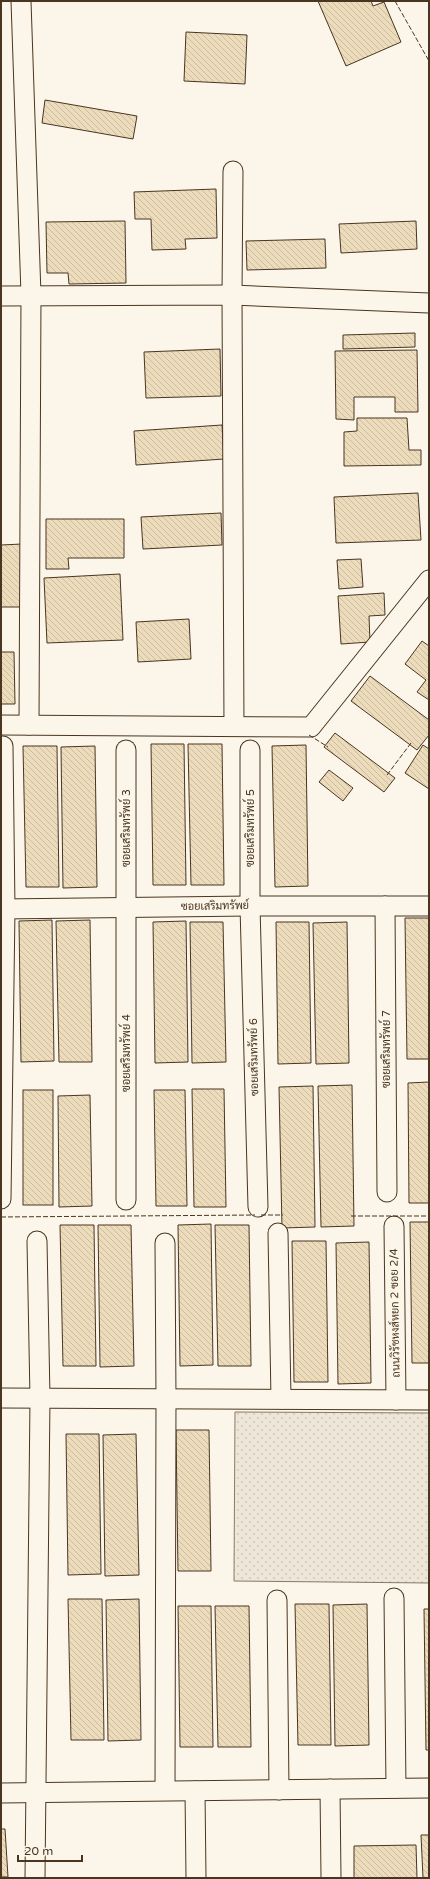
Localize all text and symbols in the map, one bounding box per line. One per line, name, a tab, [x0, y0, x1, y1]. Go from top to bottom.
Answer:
street label: ซอยเสริมทรัพย์ 3	[118, 789, 133, 867]
street label: ซอยเสริมทรัพย์ 5	[242, 789, 257, 867]
street label: ซอยเสริมทรัพย์	[181, 897, 249, 913]
street label: ซอยเสริมทรัพย์ 7	[378, 1010, 393, 1088]
street label: ซอยเสริมทรัพย์ 4	[118, 1014, 133, 1092]
street label: ซอยเสริมทรัพย์ 6	[245, 1018, 261, 1096]
street label: ถนนวิรัชหงส์หยก 2 ซอย 2/4	[385, 1248, 403, 1378]
scale bar	[18, 1837, 82, 1863]
text: 20 m	[24, 1844, 53, 1858]

